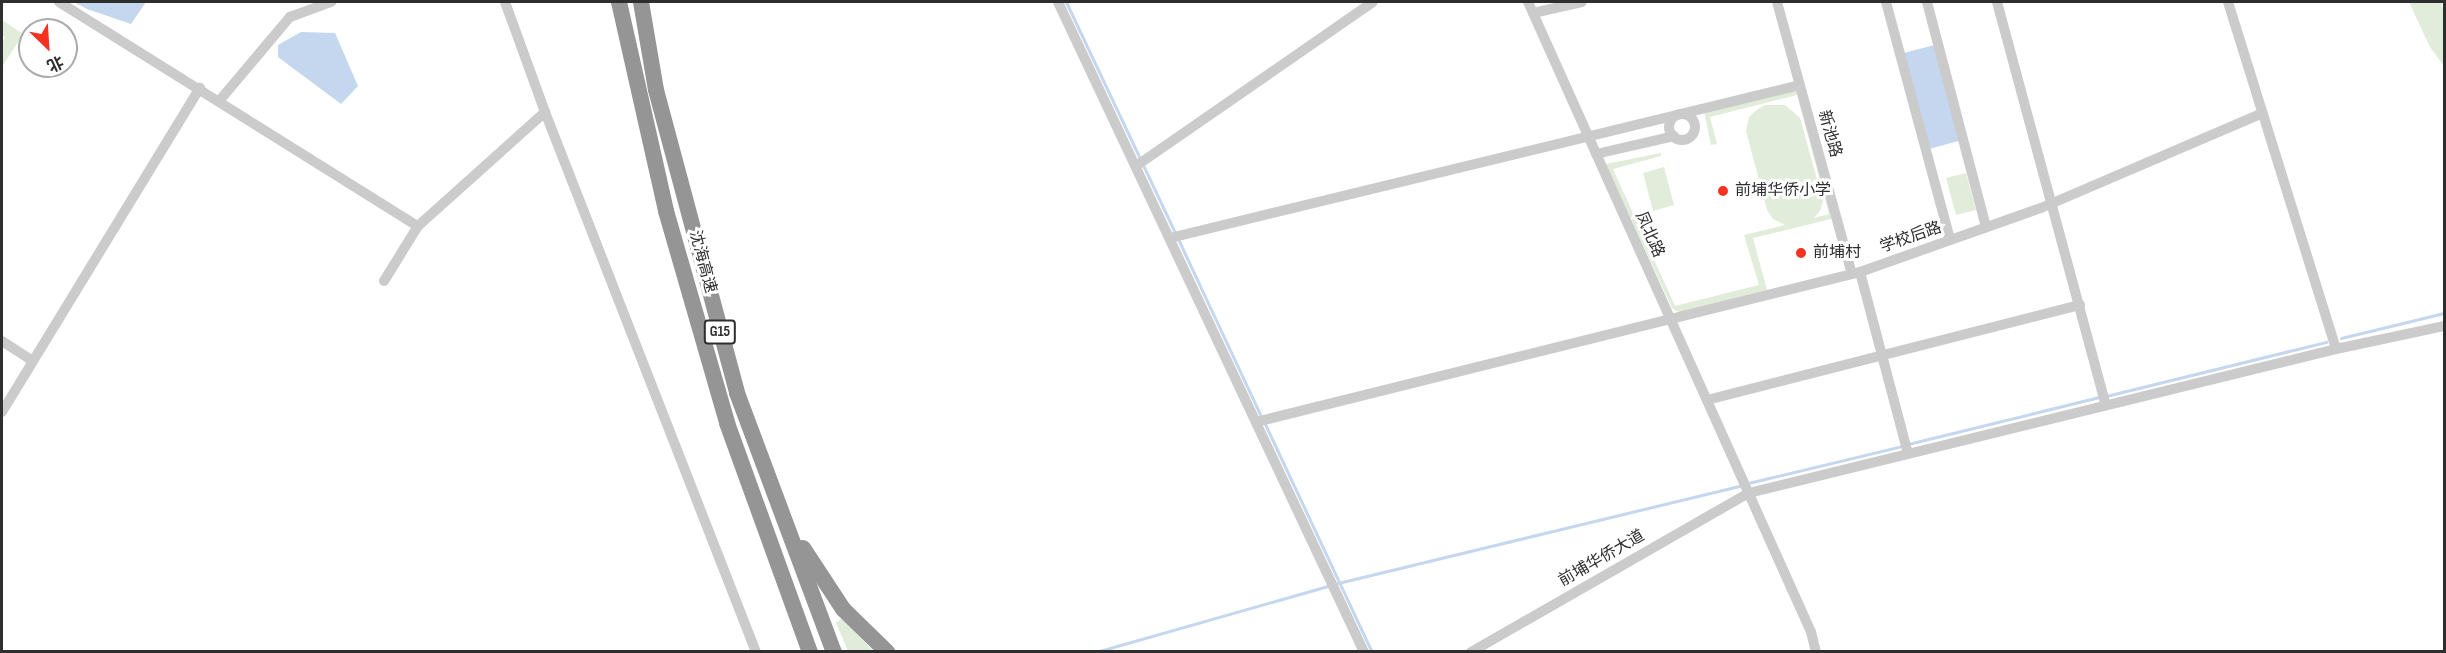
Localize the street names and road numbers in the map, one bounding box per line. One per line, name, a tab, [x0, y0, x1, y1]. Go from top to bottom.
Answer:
street label: 新池路	[1814, 108, 1844, 160]
street label: 凤北路	[1630, 209, 1668, 261]
street label: 学校后路	[1878, 219, 1944, 257]
street label: 沈海高速	[684, 229, 720, 295]
road number: G15	[704, 320, 736, 344]
street label: 前埔华侨大道	[1556, 527, 1648, 591]

